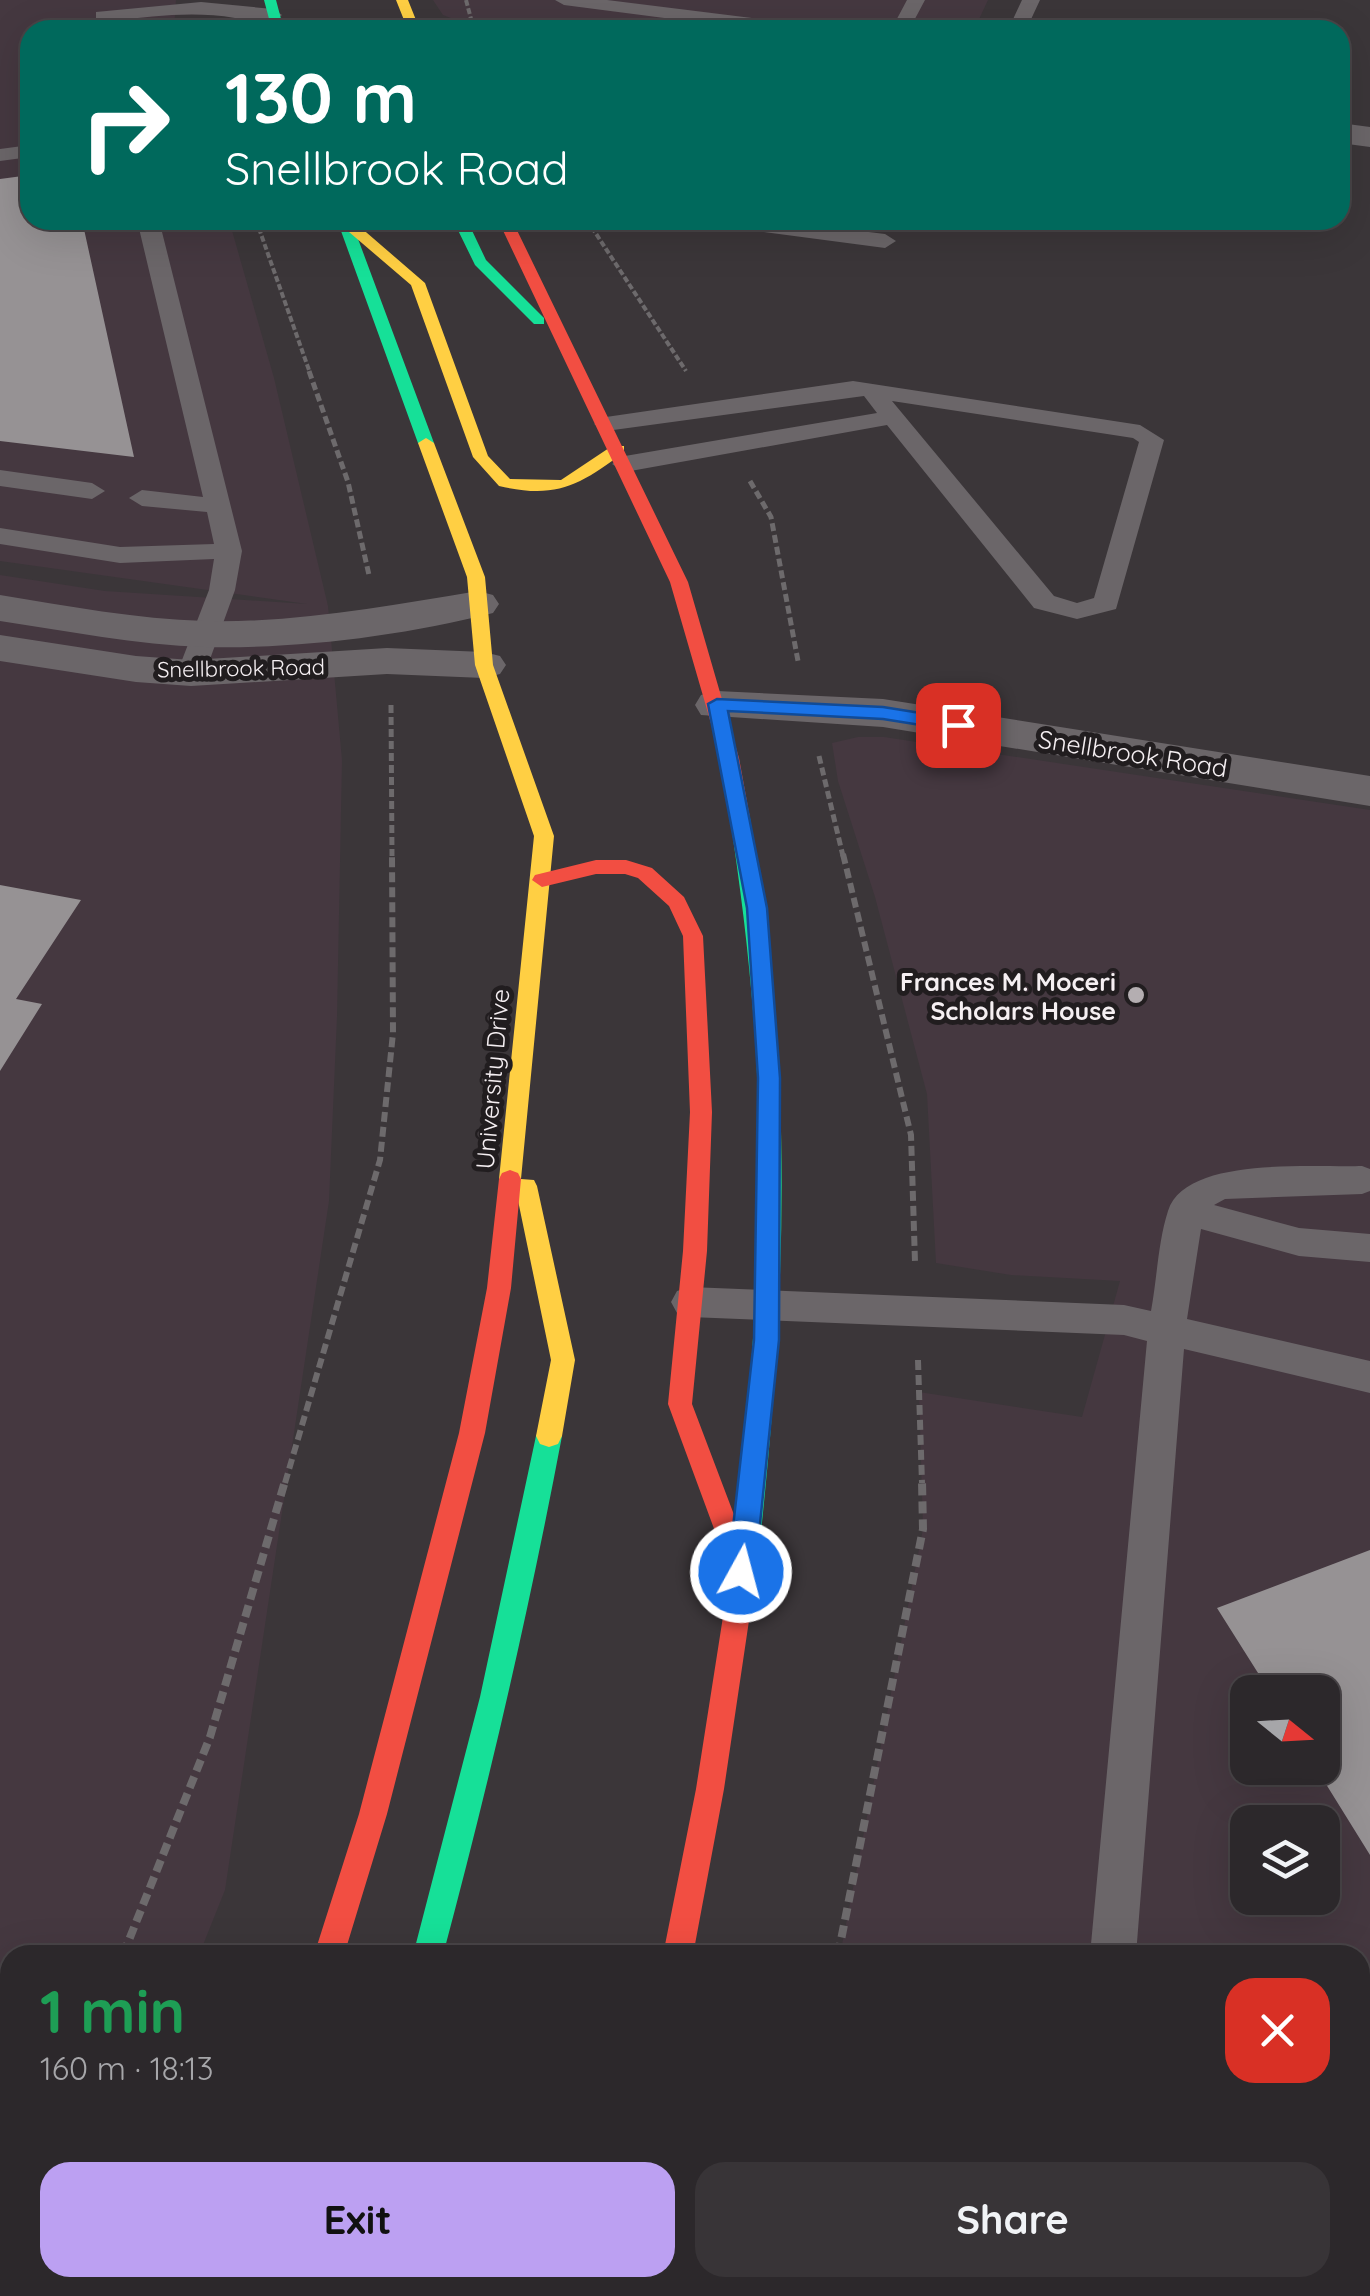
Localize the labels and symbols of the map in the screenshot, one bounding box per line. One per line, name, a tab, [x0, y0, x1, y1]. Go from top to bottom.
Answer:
street label: Snellbrook Road	[157, 653, 325, 683]
pin	[916, 683, 1001, 768]
street label: Snellbrook Road	[1036, 723, 1230, 783]
place label: Frances M. Moceri Scholars House	[900, 966, 1116, 1026]
marker: Frances M. Moceri Scholars House	[1125, 984, 1147, 1006]
street label: University Drive	[469, 987, 515, 1171]
position arrow	[689, 1520, 793, 1624]
north arrow	[1230, 1675, 1340, 1785]

